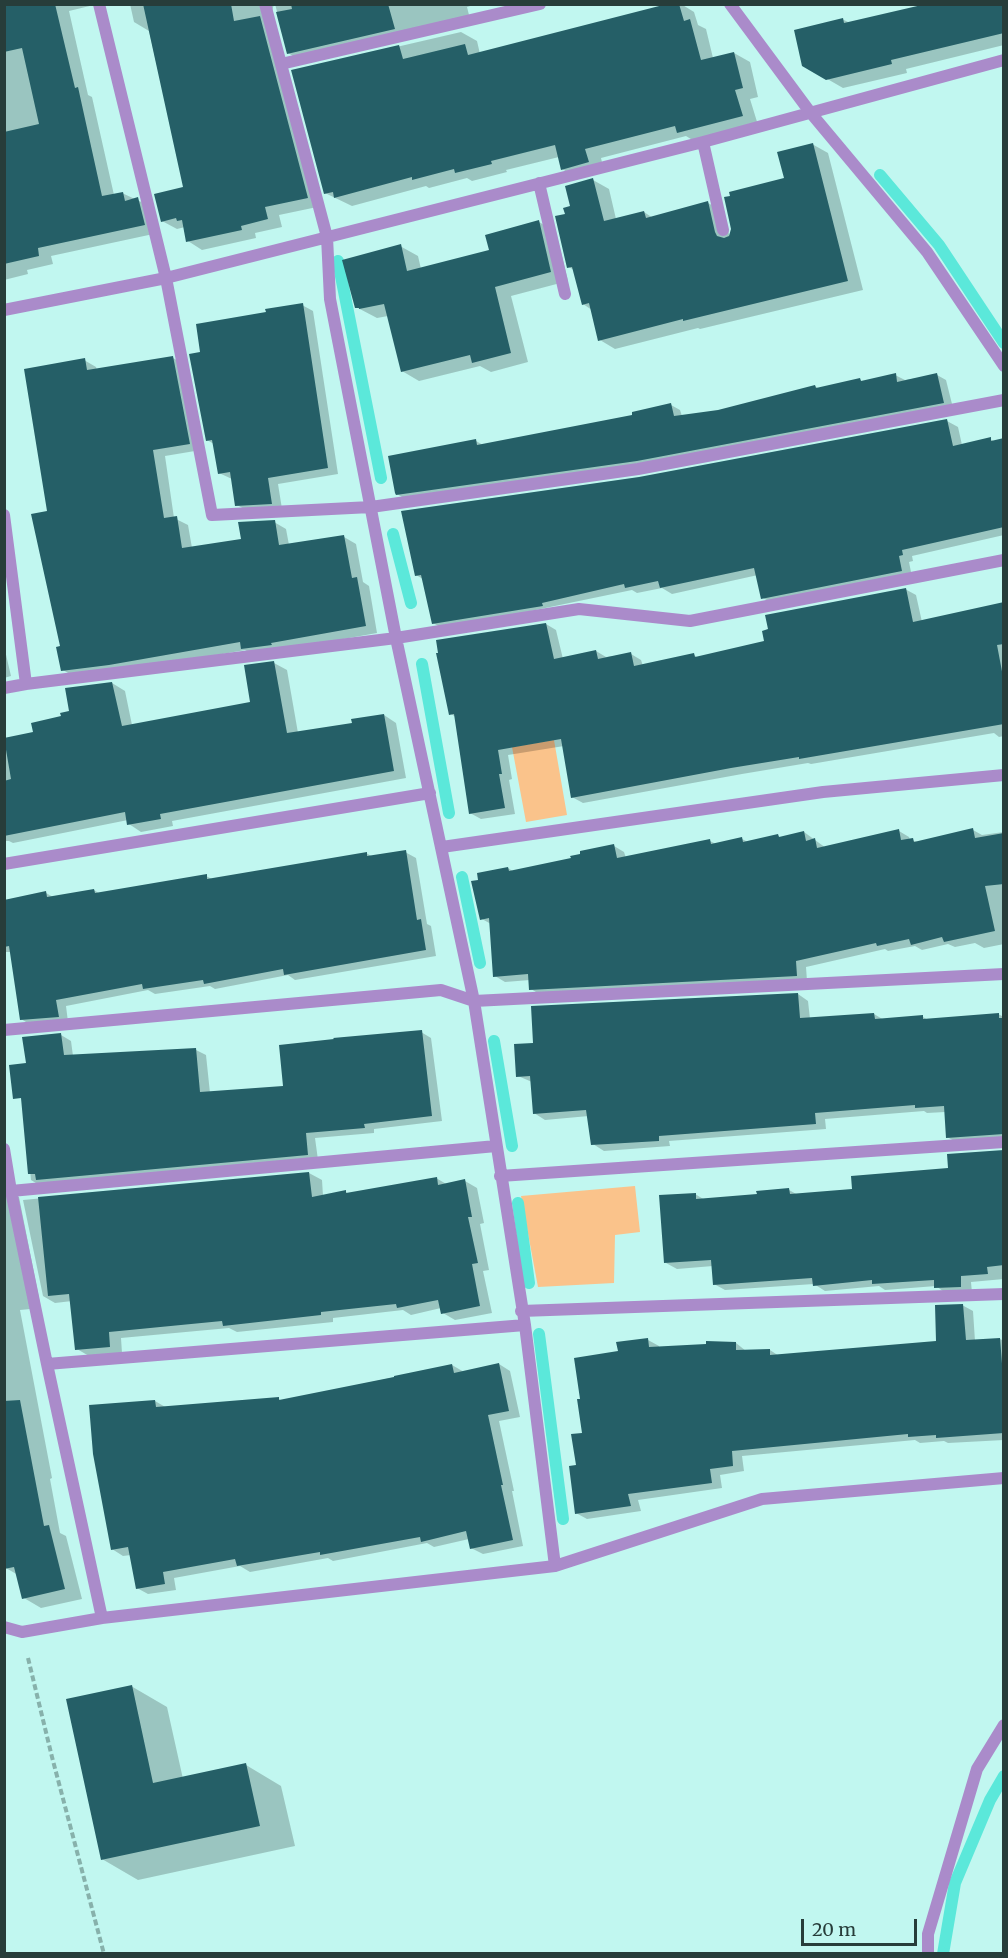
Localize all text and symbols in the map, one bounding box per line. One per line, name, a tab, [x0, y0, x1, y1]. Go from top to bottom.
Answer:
scale bar	[804, 1907, 920, 1945]
text: 20 m	[812, 1918, 856, 1941]

